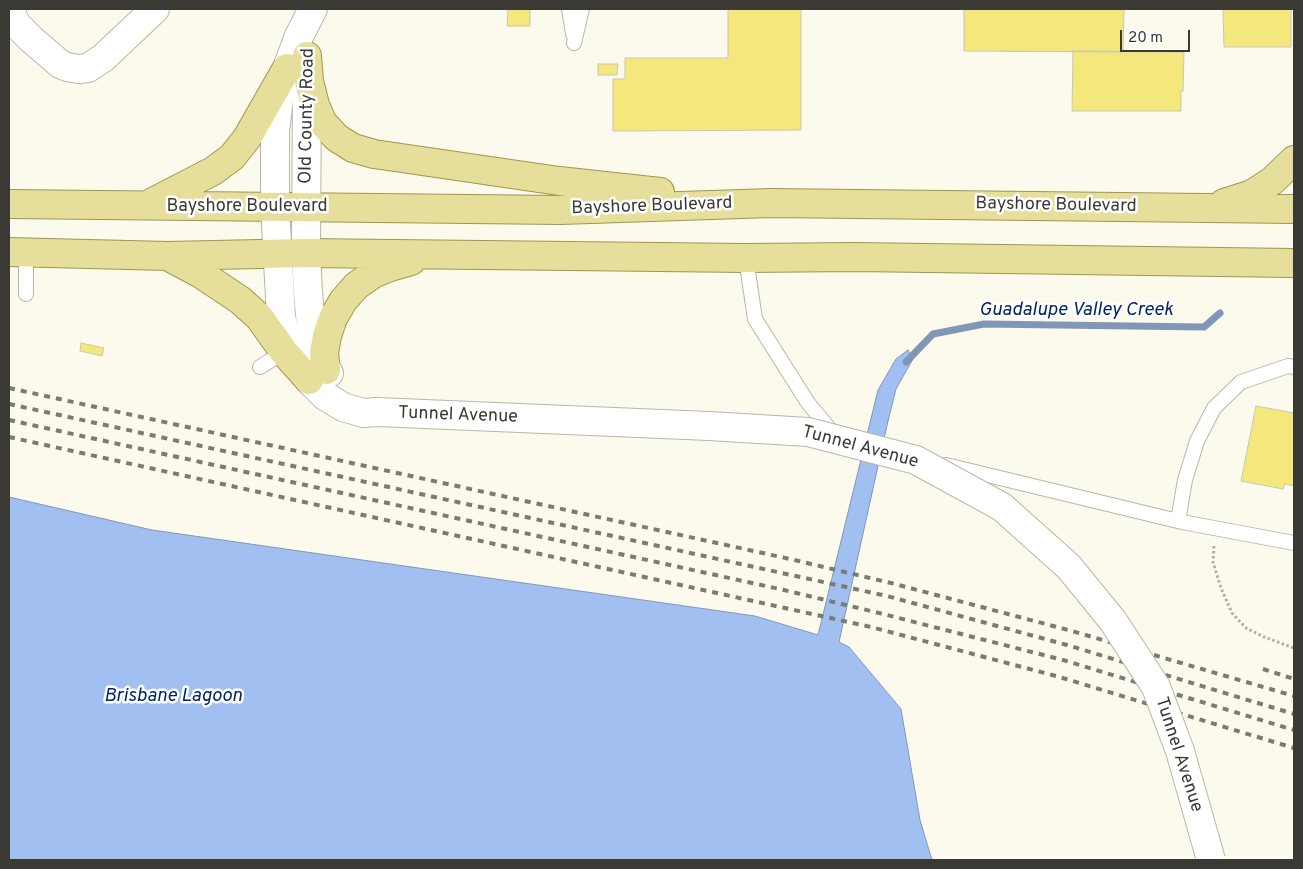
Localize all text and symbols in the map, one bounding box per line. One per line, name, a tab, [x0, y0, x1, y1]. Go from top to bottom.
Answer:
scale bar	[1123, 20, 1193, 52]
text: 20 m	[1128, 29, 1163, 48]
street label: Old County Road	[296, 48, 320, 184]
street label: Bayshore Boulevard	[571, 193, 733, 221]
street label: Bayshore Boulevard	[975, 194, 1137, 218]
street label: Bayshore Boulevard	[166, 196, 328, 218]
water label: Guadalupe Valley Creek	[979, 300, 1173, 322]
street label: Tunnel Avenue	[398, 403, 518, 429]
street label: Tunnel Avenue	[799, 422, 921, 474]
water label: Brisbane Lagoon	[104, 686, 242, 708]
street label: Tunnel Avenue	[1149, 695, 1207, 815]

